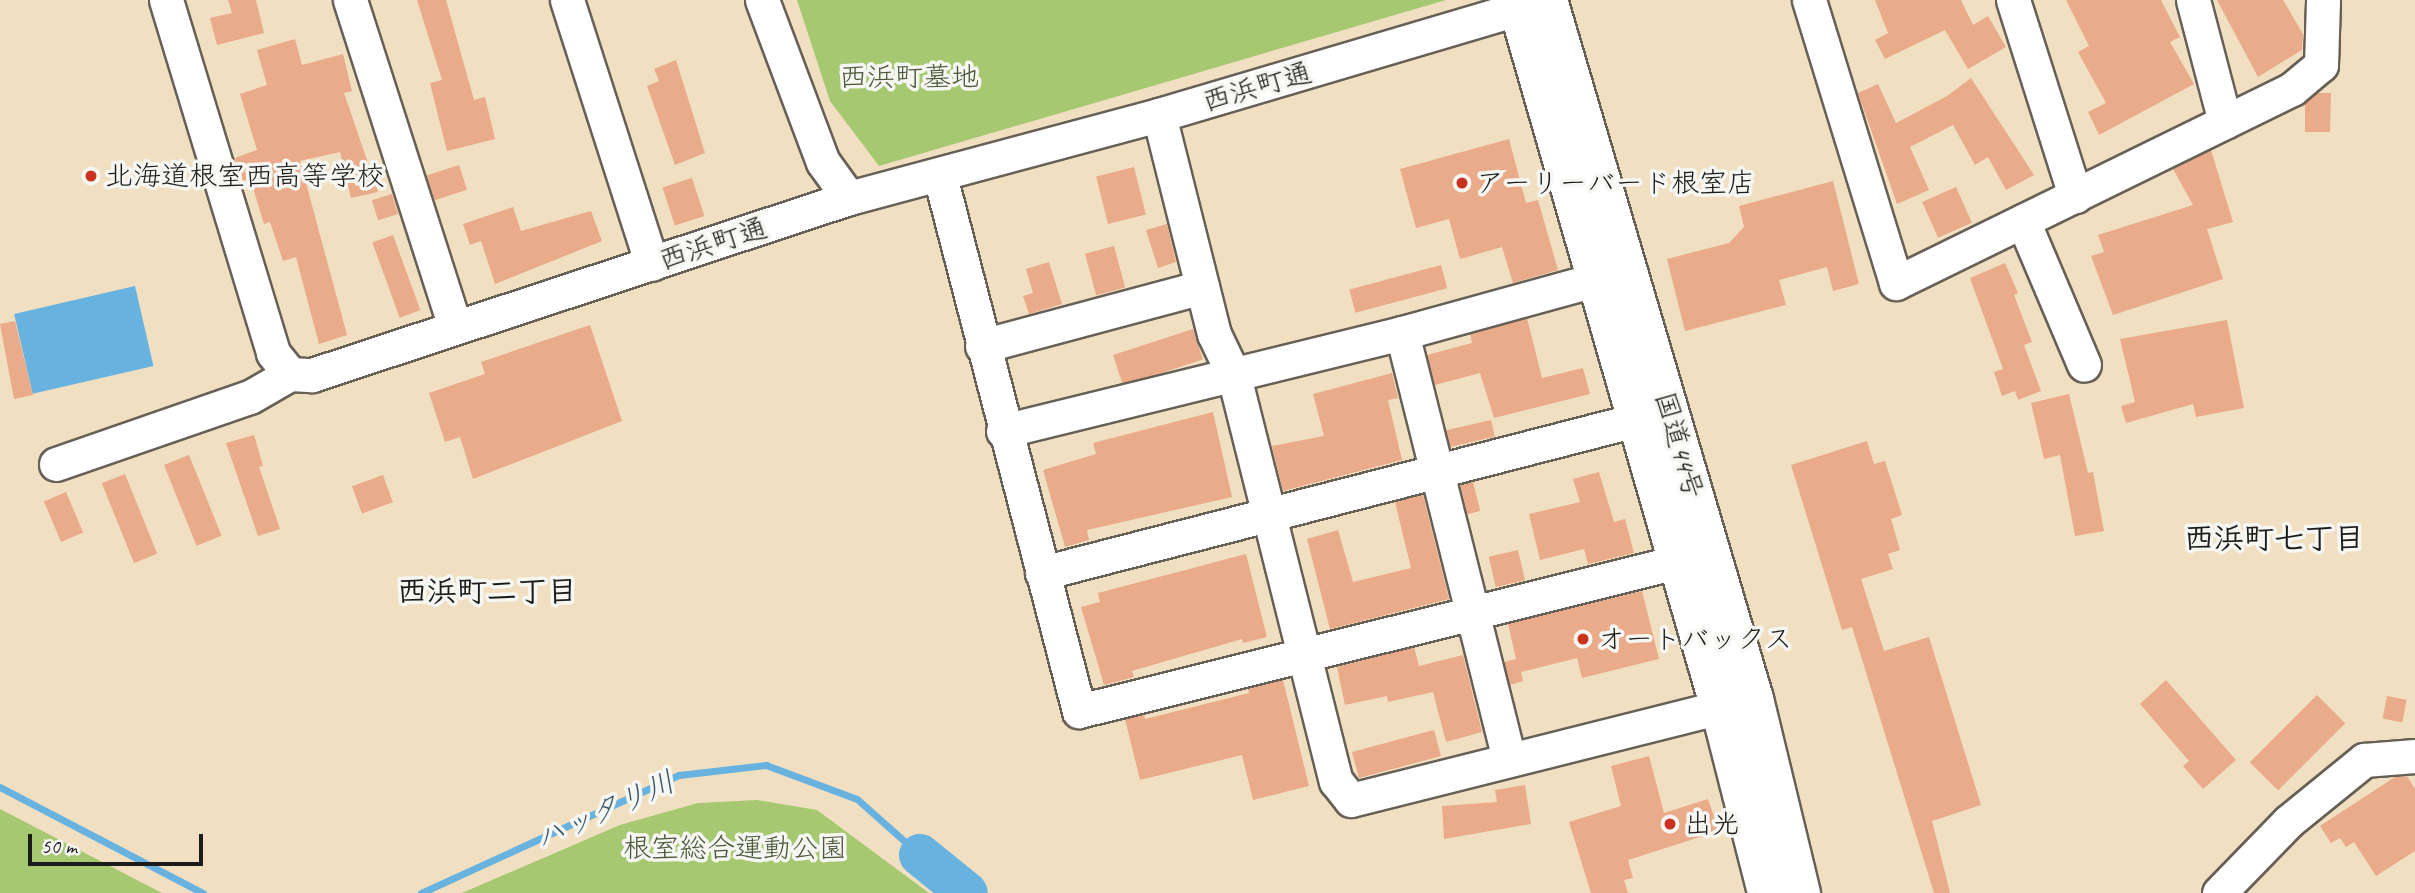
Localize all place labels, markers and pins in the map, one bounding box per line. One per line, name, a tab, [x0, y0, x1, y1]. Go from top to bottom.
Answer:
place label: 北海道根室西高等学校	[105, 159, 385, 193]
place label: アーリーバード根室店	[1476, 166, 1755, 200]
marker: 北海道根室西高等学校	[83, 168, 99, 184]
marker: アーリーバード根室店	[1454, 175, 1470, 191]
place label: オートバックス	[1597, 622, 1793, 656]
marker: オートバックス	[1575, 631, 1591, 647]
place label: 出光	[1684, 807, 1740, 841]
marker: 出光	[1662, 816, 1678, 832]

